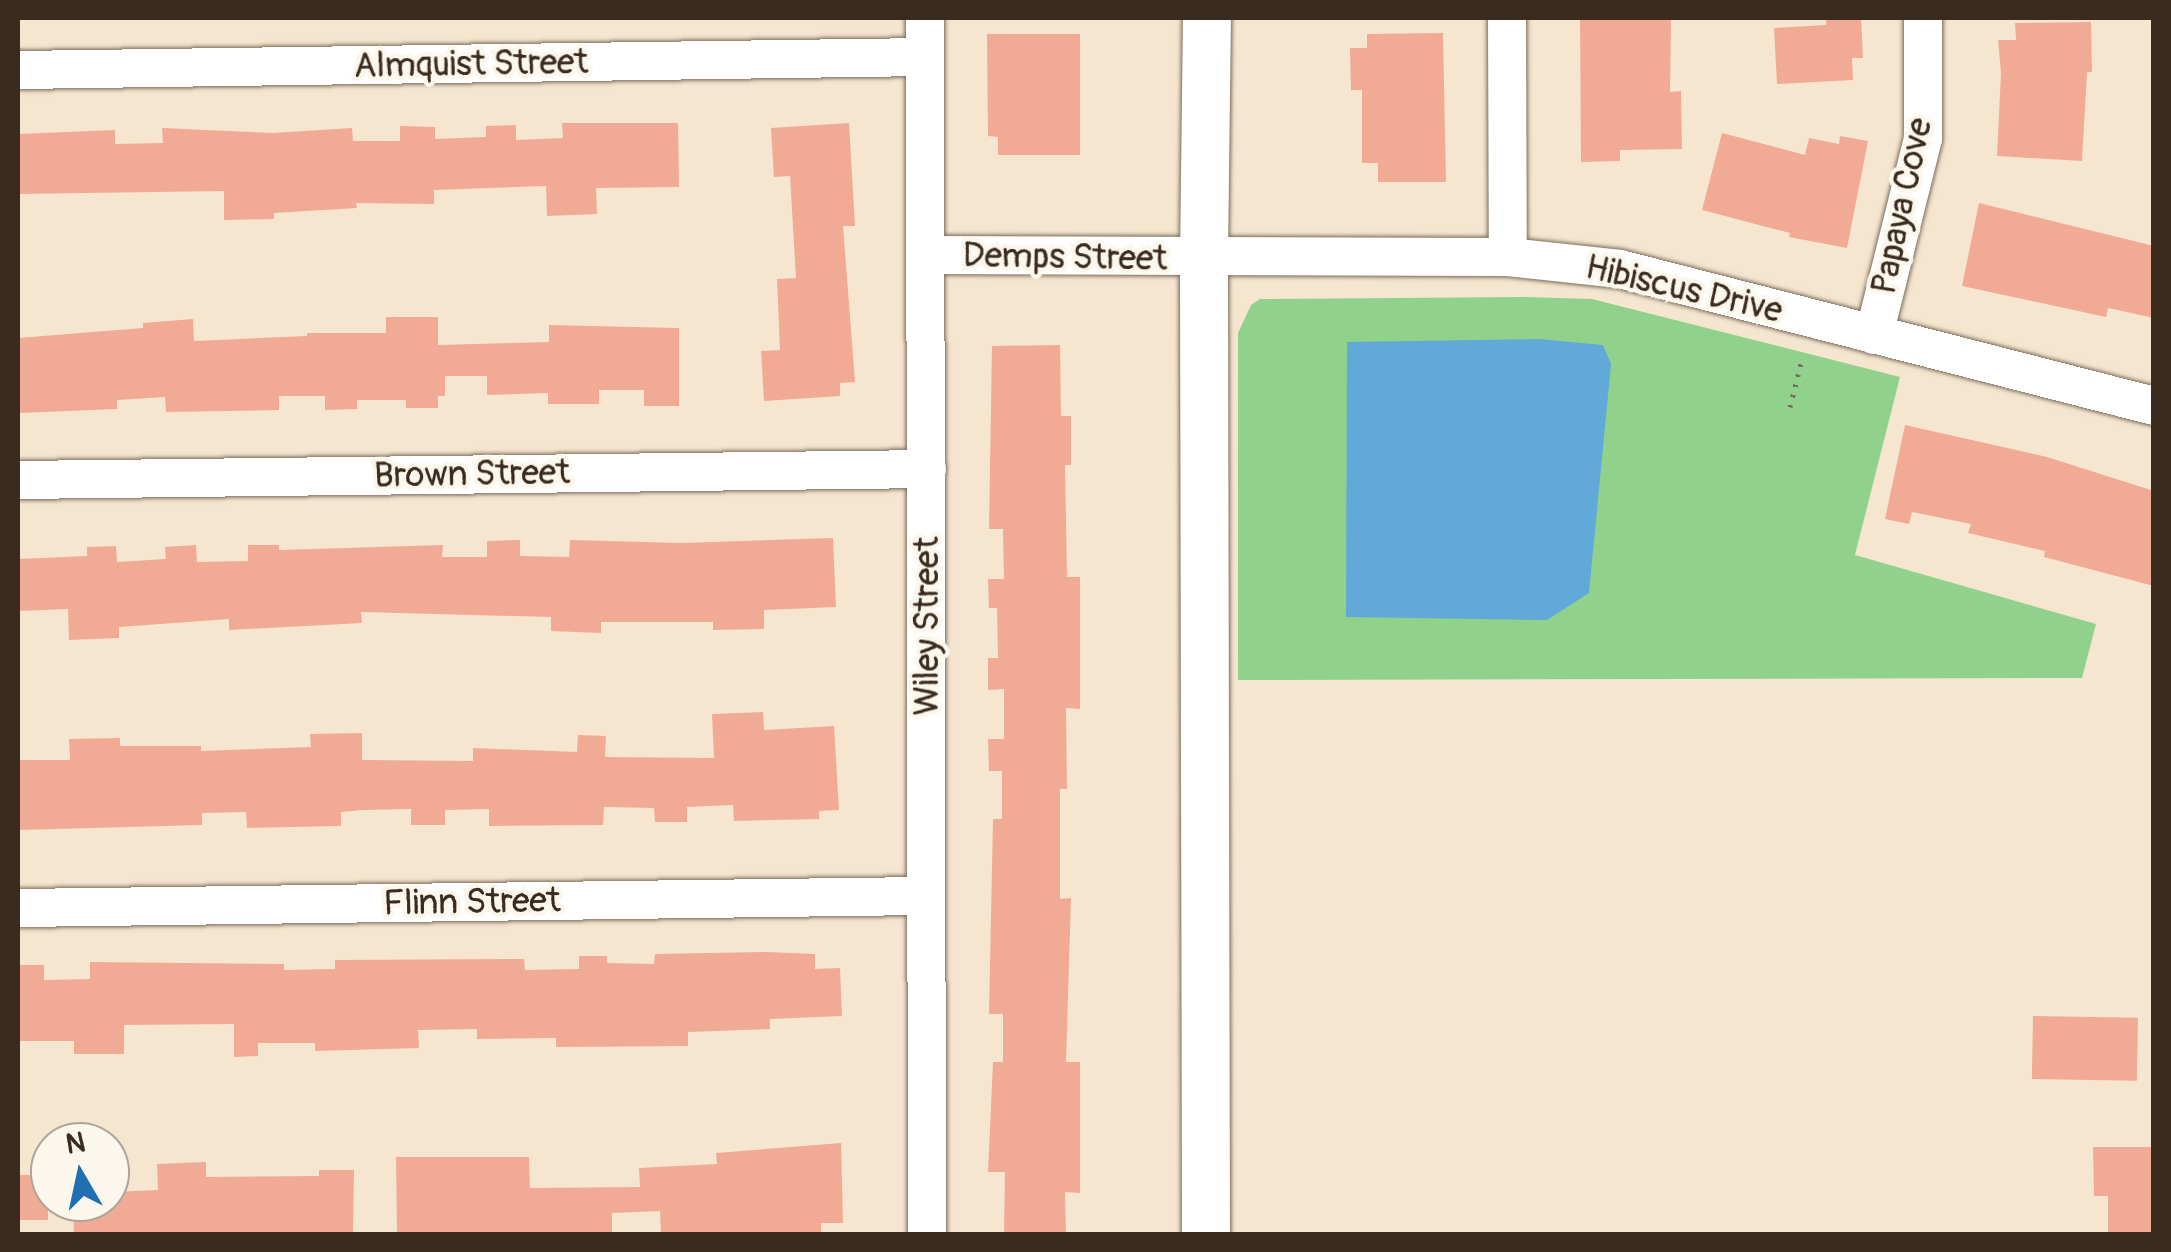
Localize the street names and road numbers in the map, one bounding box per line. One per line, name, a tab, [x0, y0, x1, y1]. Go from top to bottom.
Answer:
street label: Almquist Street	[353, 41, 589, 87]
street label: Papaya Cove	[1863, 114, 1941, 298]
street label: Demps Street	[962, 234, 1168, 280]
street label: Hibiscus Drive	[1581, 246, 1787, 332]
street label: Brown Street	[374, 451, 570, 497]
street label: Wiley Street	[906, 536, 948, 716]
street label: Flinn Street	[383, 879, 561, 925]

